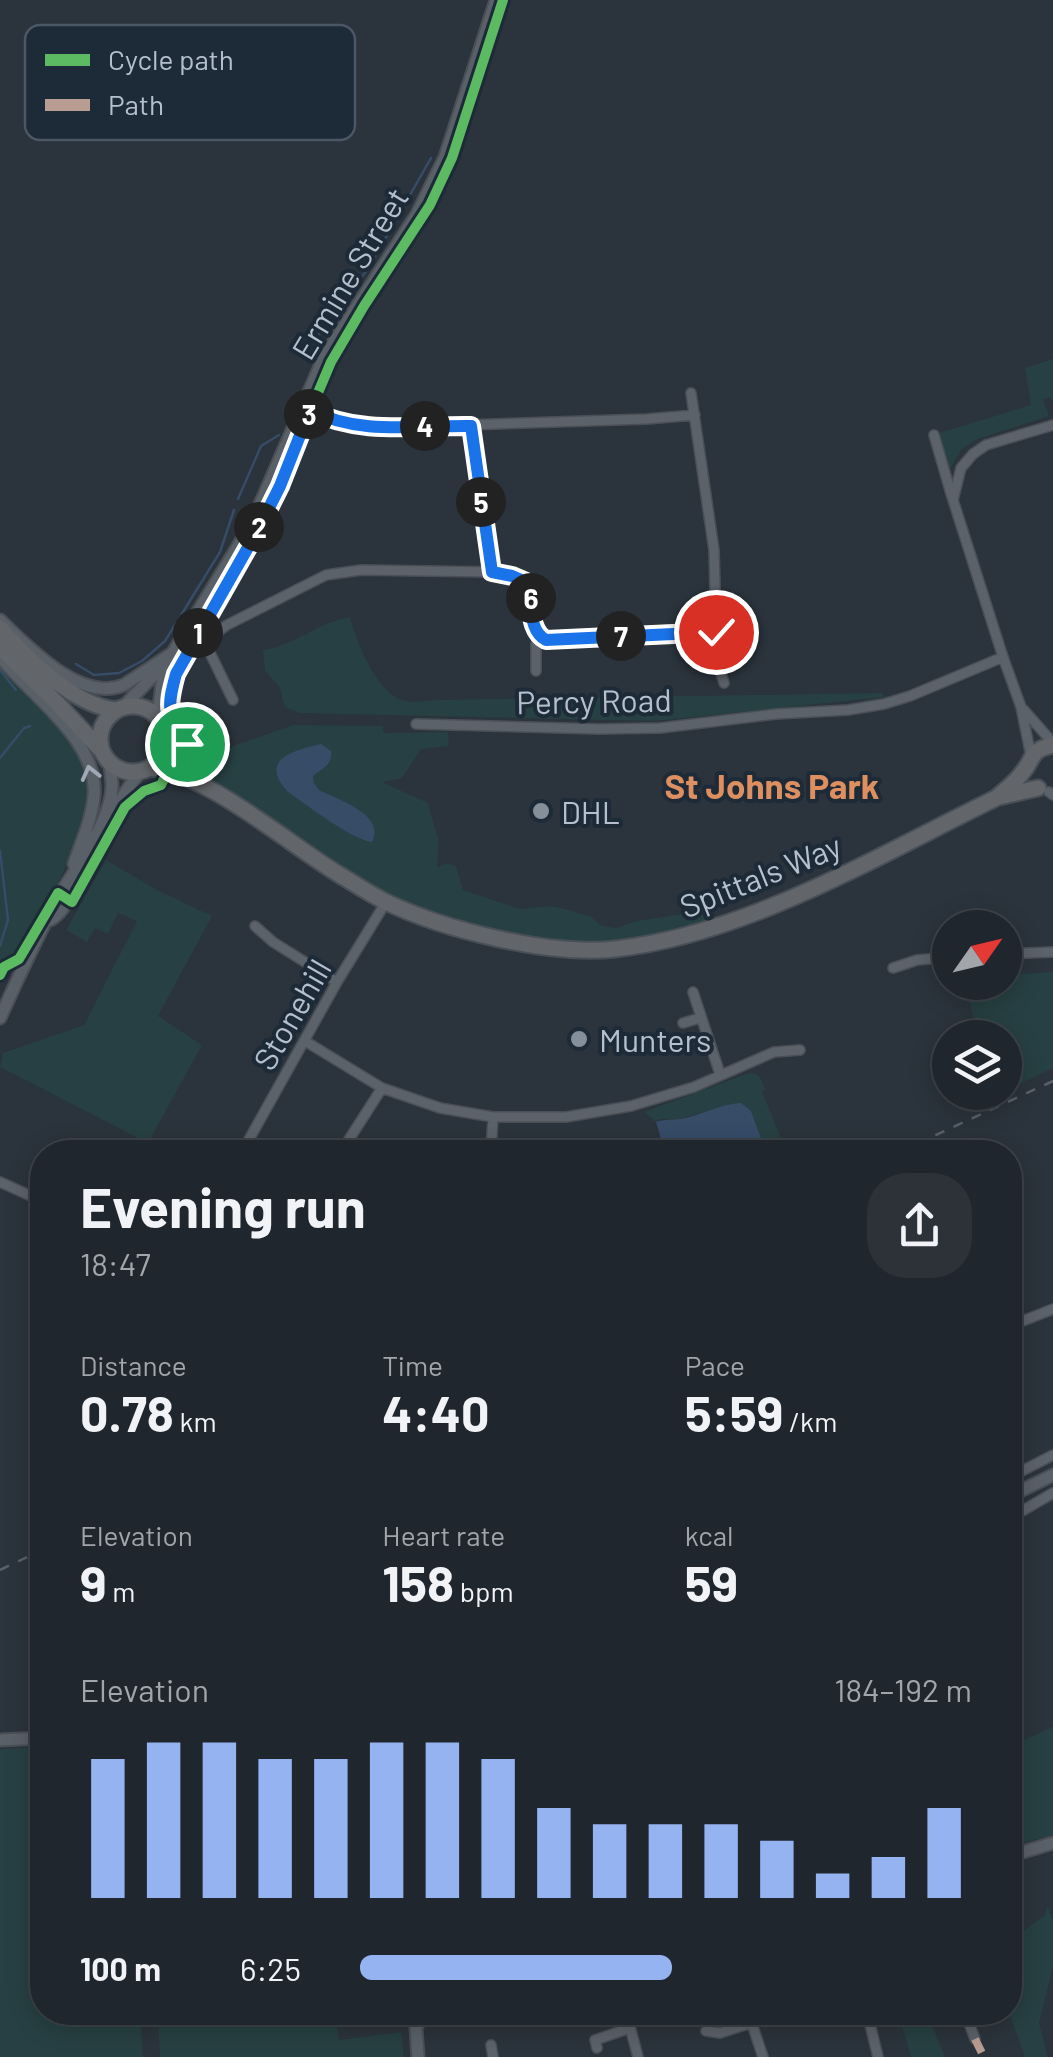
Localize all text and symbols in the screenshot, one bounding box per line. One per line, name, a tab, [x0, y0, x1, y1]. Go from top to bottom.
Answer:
legend	[25, 25, 355, 140]
text: Cycle path	[108, 42, 234, 76]
text: Path	[108, 87, 164, 121]
street label: Ermine Street	[283, 180, 415, 366]
pin: 3	[284, 389, 334, 439]
text: 3	[301, 397, 317, 431]
pin: 4	[400, 401, 450, 451]
text: 4	[417, 409, 433, 443]
pin: 5	[456, 477, 506, 527]
text: 5	[473, 485, 489, 519]
pin: 2	[234, 502, 284, 552]
text: 2	[251, 510, 267, 544]
pin: 6	[506, 573, 556, 623]
text: 6	[523, 581, 539, 615]
pin	[674, 590, 759, 675]
icon: check	[689, 605, 744, 660]
pin: 1	[173, 608, 223, 658]
pin: 7	[596, 611, 646, 661]
text: 1	[193, 616, 203, 650]
text: 7	[614, 619, 628, 653]
street label: Percy Road	[516, 680, 672, 720]
pin	[145, 702, 230, 787]
icon: arrive	[160, 717, 215, 772]
district label: St Johns Park	[664, 764, 880, 806]
one-way arrow	[81, 765, 102, 782]
place label: DHL	[561, 792, 620, 830]
marker: DHL	[530, 800, 552, 822]
street label: Spittals Way	[674, 825, 847, 925]
north arrow	[932, 910, 1022, 1000]
map controls	[932, 910, 1022, 1110]
street label: Stonehill	[244, 952, 338, 1076]
place label: Munters	[599, 1020, 711, 1058]
button: layers	[932, 1020, 1022, 1110]
marker: Munters	[568, 1028, 590, 1050]
text: Evening run	[80, 1173, 366, 1239]
button: share	[867, 1173, 972, 1278]
text: 18:47	[80, 1244, 151, 1282]
text: Distance	[80, 1348, 187, 1382]
text: Time	[382, 1348, 443, 1382]
text: Pace	[685, 1348, 745, 1382]
text: 0.78	[80, 1382, 174, 1442]
text: 4:40	[382, 1382, 490, 1442]
text: 5:59	[685, 1382, 783, 1442]
text: km	[174, 1404, 217, 1438]
text: /km	[783, 1404, 837, 1438]
text: Elevation	[80, 1518, 193, 1552]
text: Heart rate	[382, 1518, 505, 1552]
text: kcal	[685, 1518, 733, 1552]
text: 9	[80, 1552, 107, 1612]
text: 158	[382, 1552, 454, 1612]
text: 59	[685, 1552, 738, 1612]
text: m	[107, 1574, 135, 1608]
text: bpm	[454, 1574, 514, 1608]
text: Elevation	[80, 1670, 209, 1708]
text: 184–192 m	[834, 1670, 972, 1708]
text: 100 m	[80, 1949, 161, 1987]
text: 6:25	[240, 1949, 301, 1987]

